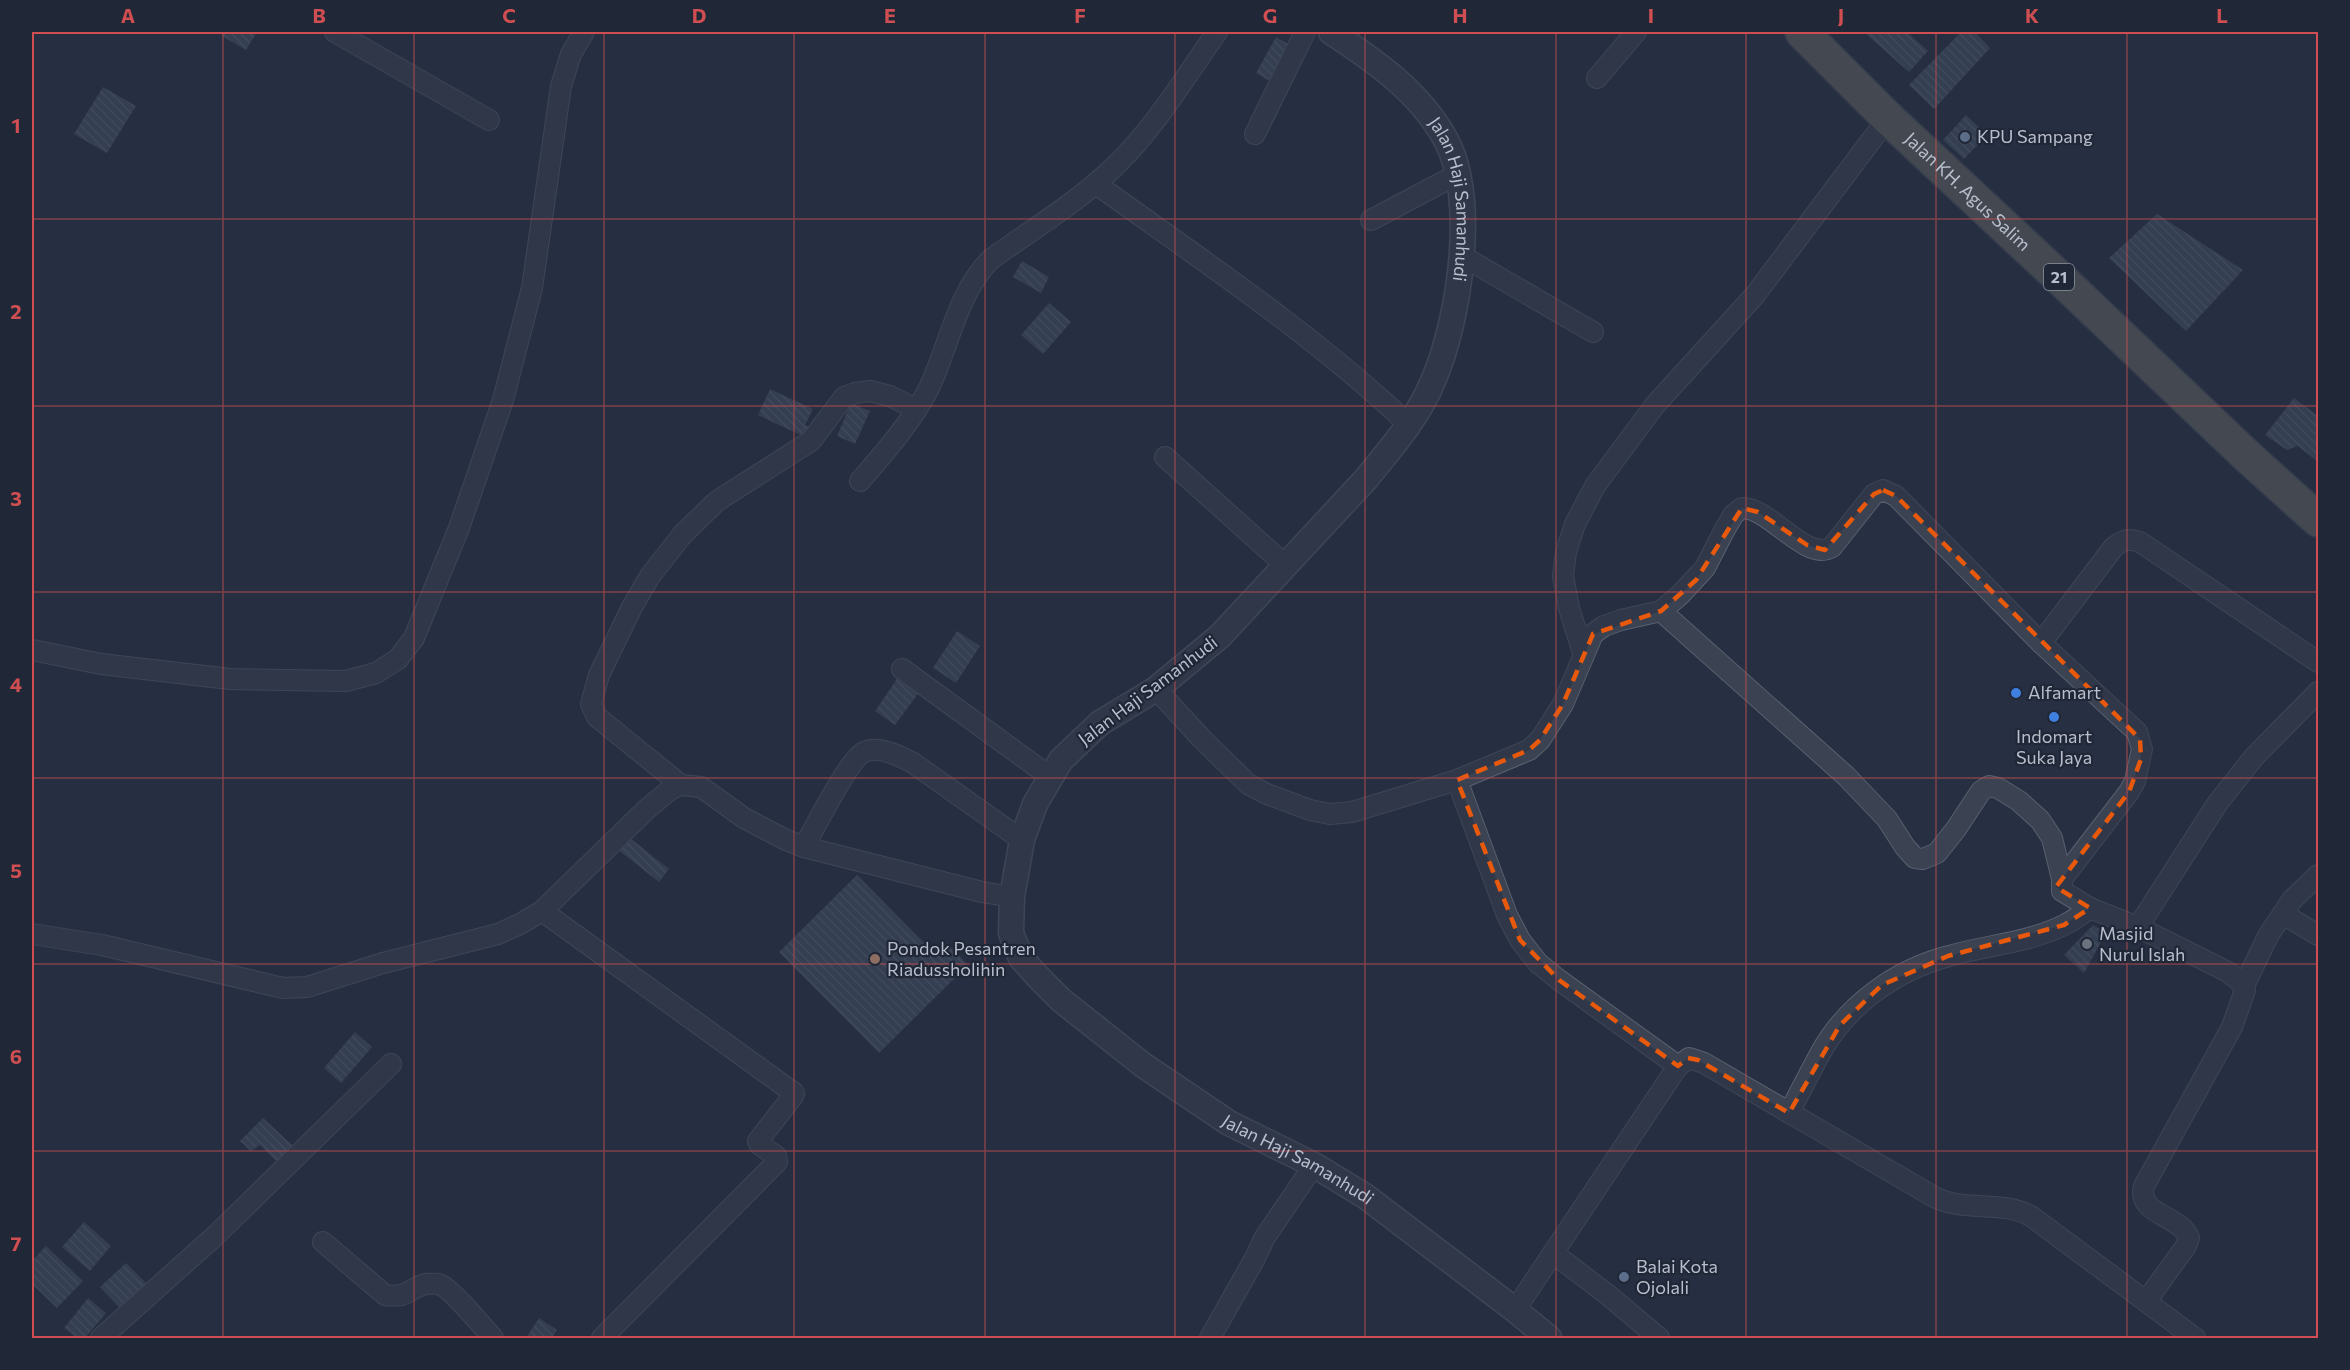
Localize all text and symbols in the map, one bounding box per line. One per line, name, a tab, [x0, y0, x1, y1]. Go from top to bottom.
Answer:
text: A	[121, 3, 135, 27]
text: B	[312, 3, 326, 27]
text: C	[502, 3, 516, 27]
text: D	[692, 3, 706, 27]
text: E	[884, 3, 896, 27]
text: F	[1074, 3, 1086, 27]
text: G	[1263, 3, 1277, 27]
text: H	[1453, 3, 1468, 27]
text: I	[1648, 3, 1654, 27]
text: J	[1838, 3, 1844, 27]
text: K	[2025, 3, 2039, 27]
text: L	[2216, 3, 2228, 27]
street label: Jalan Haji Samanhudi	[1425, 112, 1475, 283]
text: 1	[11, 113, 21, 137]
place label: KPU Sampang	[1977, 125, 2093, 147]
street label: Jalan KH. Agus Salim	[1900, 127, 2036, 255]
marker: KPU Sampang	[1958, 130, 1972, 144]
road number: 21	[2044, 264, 2074, 290]
text: 2	[10, 299, 22, 323]
text: 3	[10, 486, 22, 510]
street label: Jalan Haji Samanhudi	[1073, 631, 1221, 750]
text: 4	[10, 672, 22, 696]
place label: Alfamart	[2028, 681, 2101, 703]
marker: Alfamart	[2009, 686, 2023, 700]
marker: Indomart Suka Jaya	[2047, 710, 2061, 724]
place label: Indomart Suka Jaya	[2016, 725, 2092, 768]
text: 5	[10, 858, 22, 882]
place label: Masjid Nurul Islah	[2099, 922, 2185, 965]
place label: Pondok Pesantren Riadussholihin	[887, 937, 1036, 980]
marker: Masjid Nurul Islah	[2080, 937, 2094, 951]
marker: Pondok Pesantren Riadussholihin	[868, 952, 882, 966]
text: 6	[10, 1044, 22, 1068]
street label: Jalan Haji Samanhudi	[1218, 1109, 1378, 1209]
text: 7	[11, 1231, 22, 1255]
place label: Balai Kota Ojolali	[1636, 1255, 1718, 1298]
marker: Balai Kota Ojolali	[1617, 1270, 1631, 1284]

